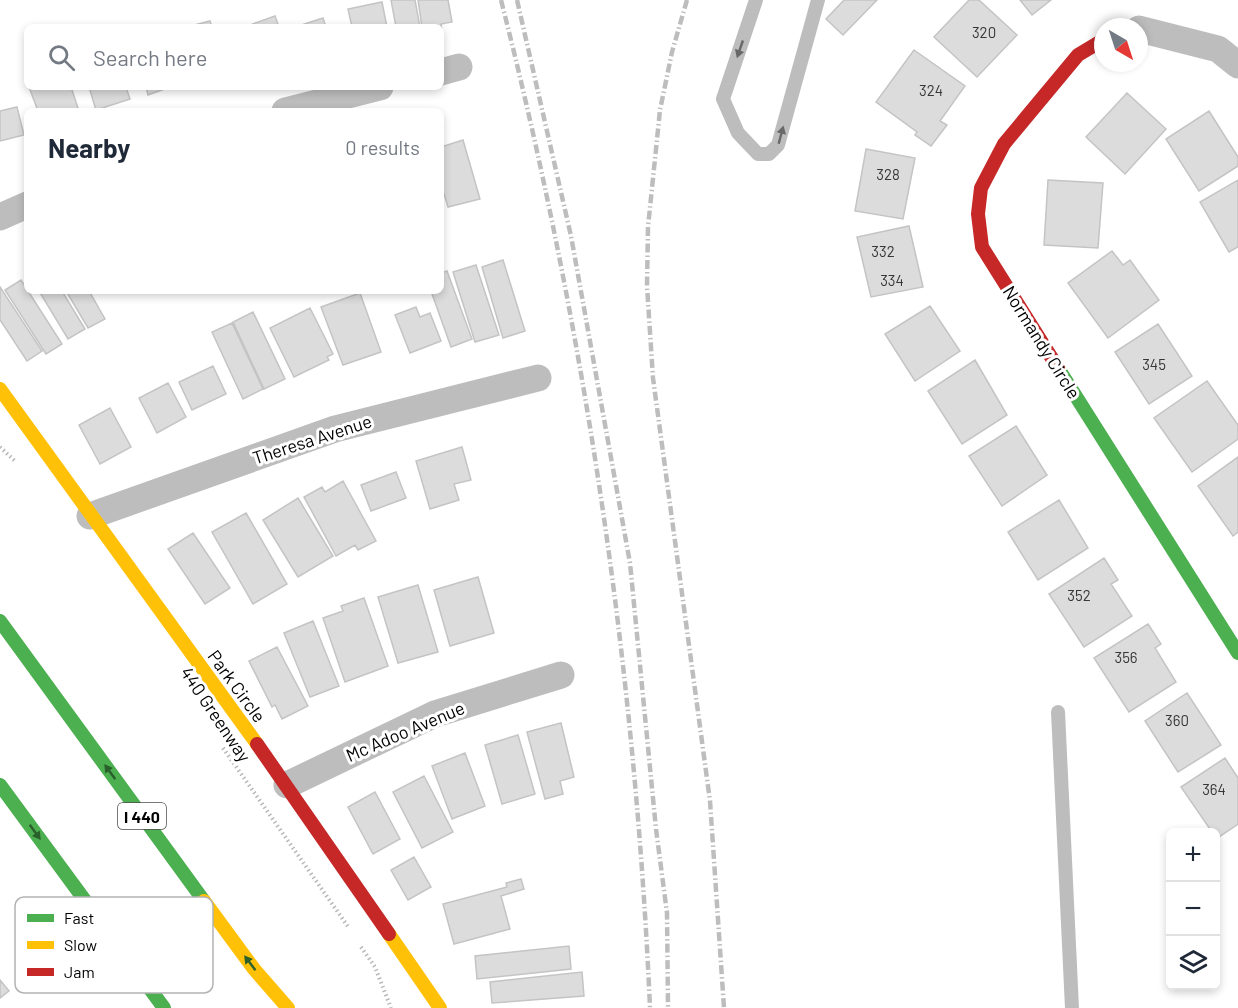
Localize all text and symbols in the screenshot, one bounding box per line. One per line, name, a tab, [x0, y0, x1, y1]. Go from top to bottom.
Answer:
north arrow	[1094, 18, 1148, 72]
house number: 320	[972, 23, 996, 41]
search box	[24, 24, 444, 90]
icon: search	[45, 41, 78, 74]
one-way arrow	[734, 41, 744, 59]
text: Search here	[93, 44, 207, 70]
house number: 324	[919, 81, 943, 99]
one-way arrow	[777, 126, 786, 144]
text: Nearby	[48, 132, 130, 163]
text: 0 results	[345, 135, 420, 159]
house number: 328	[876, 165, 900, 183]
house number: 332	[871, 242, 895, 260]
house number: 334	[880, 271, 904, 289]
street label: Normandy Circle	[998, 281, 1086, 403]
house number: 345	[1142, 355, 1166, 373]
street label: Theresa Avenue	[250, 409, 374, 469]
house number: 352	[1067, 586, 1091, 604]
street label: Park Circle	[203, 646, 271, 726]
house number: 356	[1114, 648, 1138, 666]
street label: 440 Greenway	[176, 662, 256, 766]
street label: Mc Adoo Avenue	[342, 696, 468, 766]
house number: 360	[1165, 711, 1189, 729]
one-way arrow	[104, 764, 116, 780]
house number: 364	[1202, 780, 1226, 798]
road number: I 440	[118, 803, 166, 829]
one-way arrow	[28, 824, 40, 839]
map controls	[1166, 828, 1220, 990]
button: +	[1166, 828, 1220, 882]
button: −	[1166, 882, 1220, 936]
legend	[15, 897, 213, 993]
text: Fast	[64, 908, 94, 927]
text: Slow	[64, 935, 97, 954]
button: layers	[1166, 936, 1220, 990]
one-way arrow	[244, 956, 256, 972]
text: Jam	[64, 962, 95, 981]

